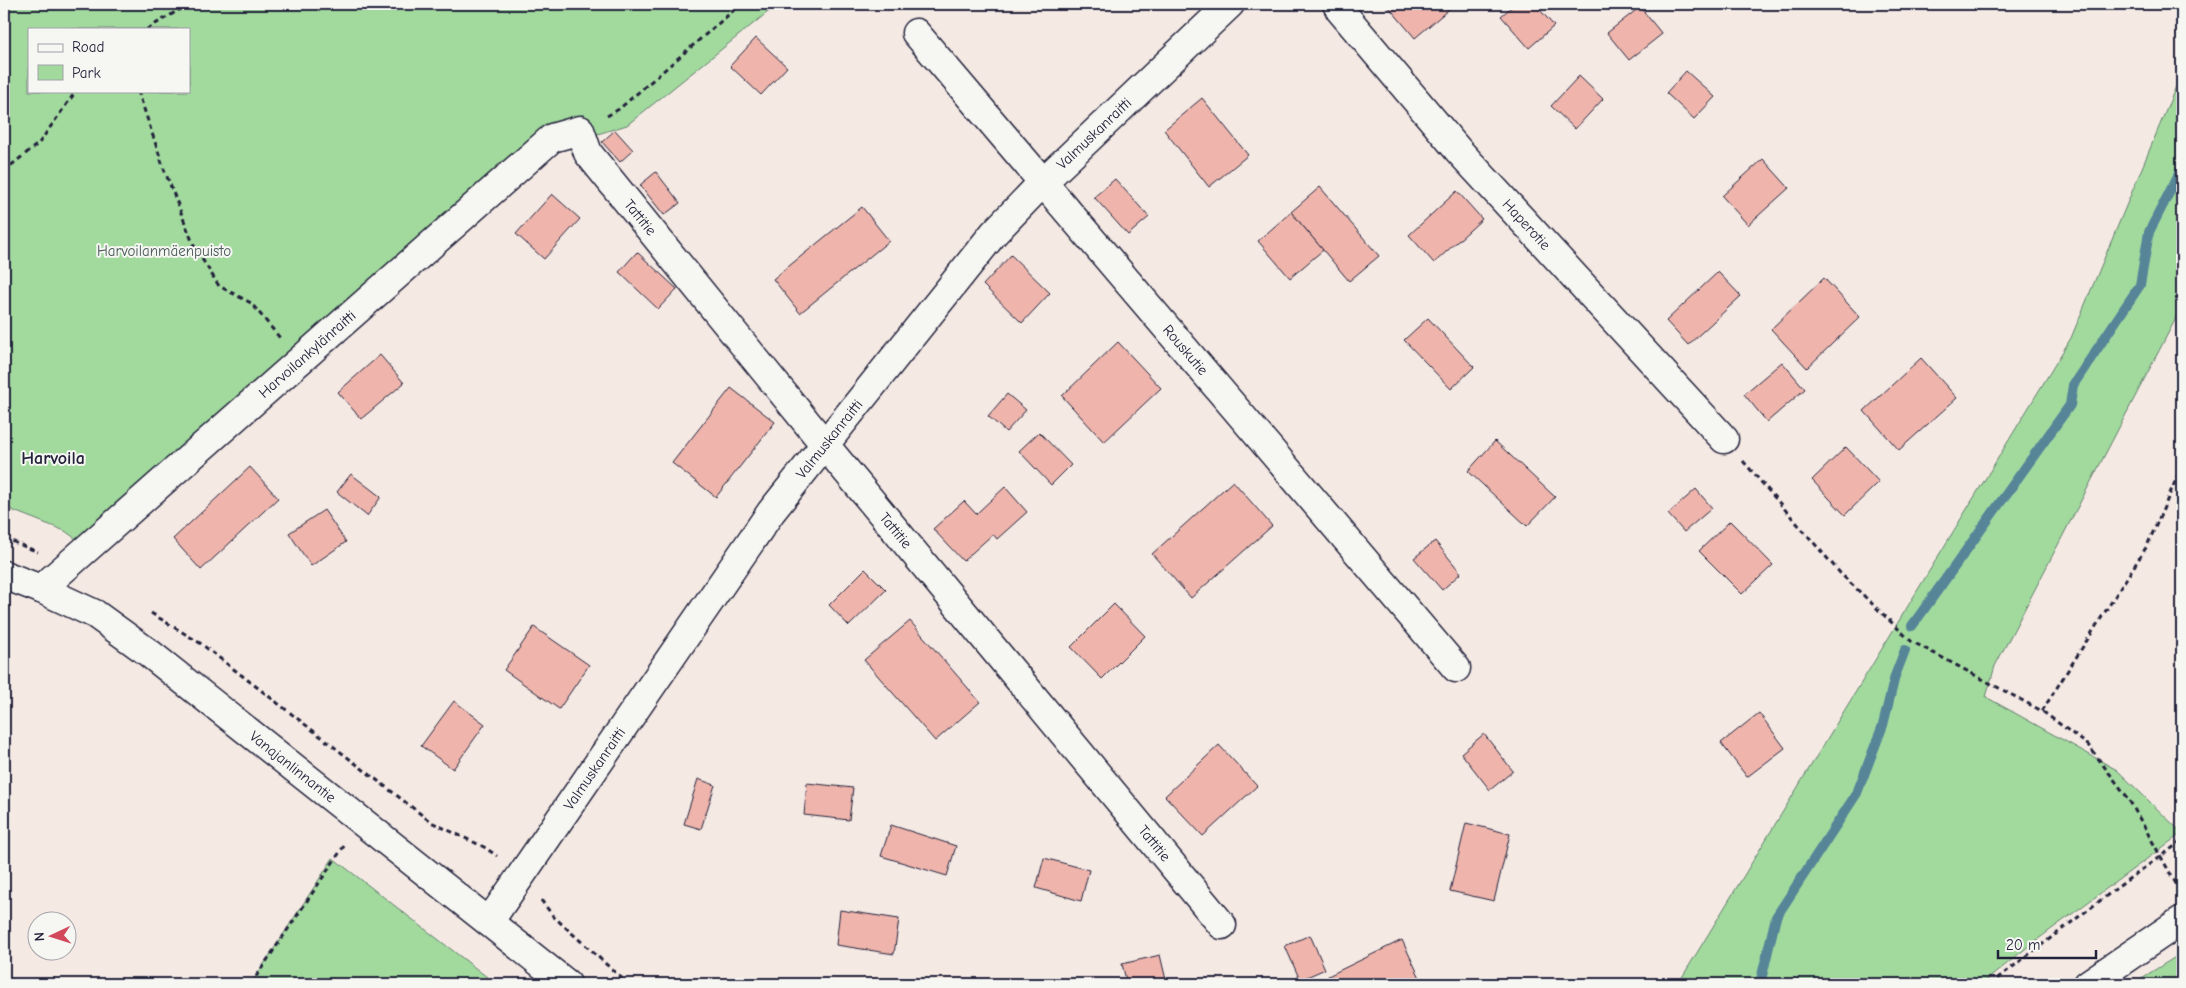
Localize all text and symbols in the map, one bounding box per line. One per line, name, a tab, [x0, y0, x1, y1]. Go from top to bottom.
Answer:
legend	[28, 28, 190, 92]
text: Road	[72, 38, 104, 56]
text: Park	[72, 64, 101, 82]
street label: Valmuskanraitti	[1053, 94, 1135, 173]
street label: Haperotie	[1499, 195, 1555, 254]
street label: Tattitie	[620, 196, 661, 240]
park label: Harvoilanmäenpuisto	[97, 242, 231, 260]
street label: Harvoilankylänraitti	[255, 307, 359, 402]
street label: Rouskutie	[1159, 321, 1212, 379]
street label: Valmuskanraitti	[792, 396, 866, 482]
district label: Harvoila	[21, 448, 85, 469]
street label: Tattitie	[876, 509, 916, 553]
street label: Valmuskanraitti	[560, 724, 629, 814]
street label: Vanajanlinnantie	[246, 727, 340, 807]
street label: Tattitie	[1134, 822, 1175, 865]
north arrow	[28, 910, 78, 960]
scale bar	[1998, 928, 2096, 960]
text: N	[31, 932, 48, 942]
text: 20 m	[2006, 936, 2040, 954]

